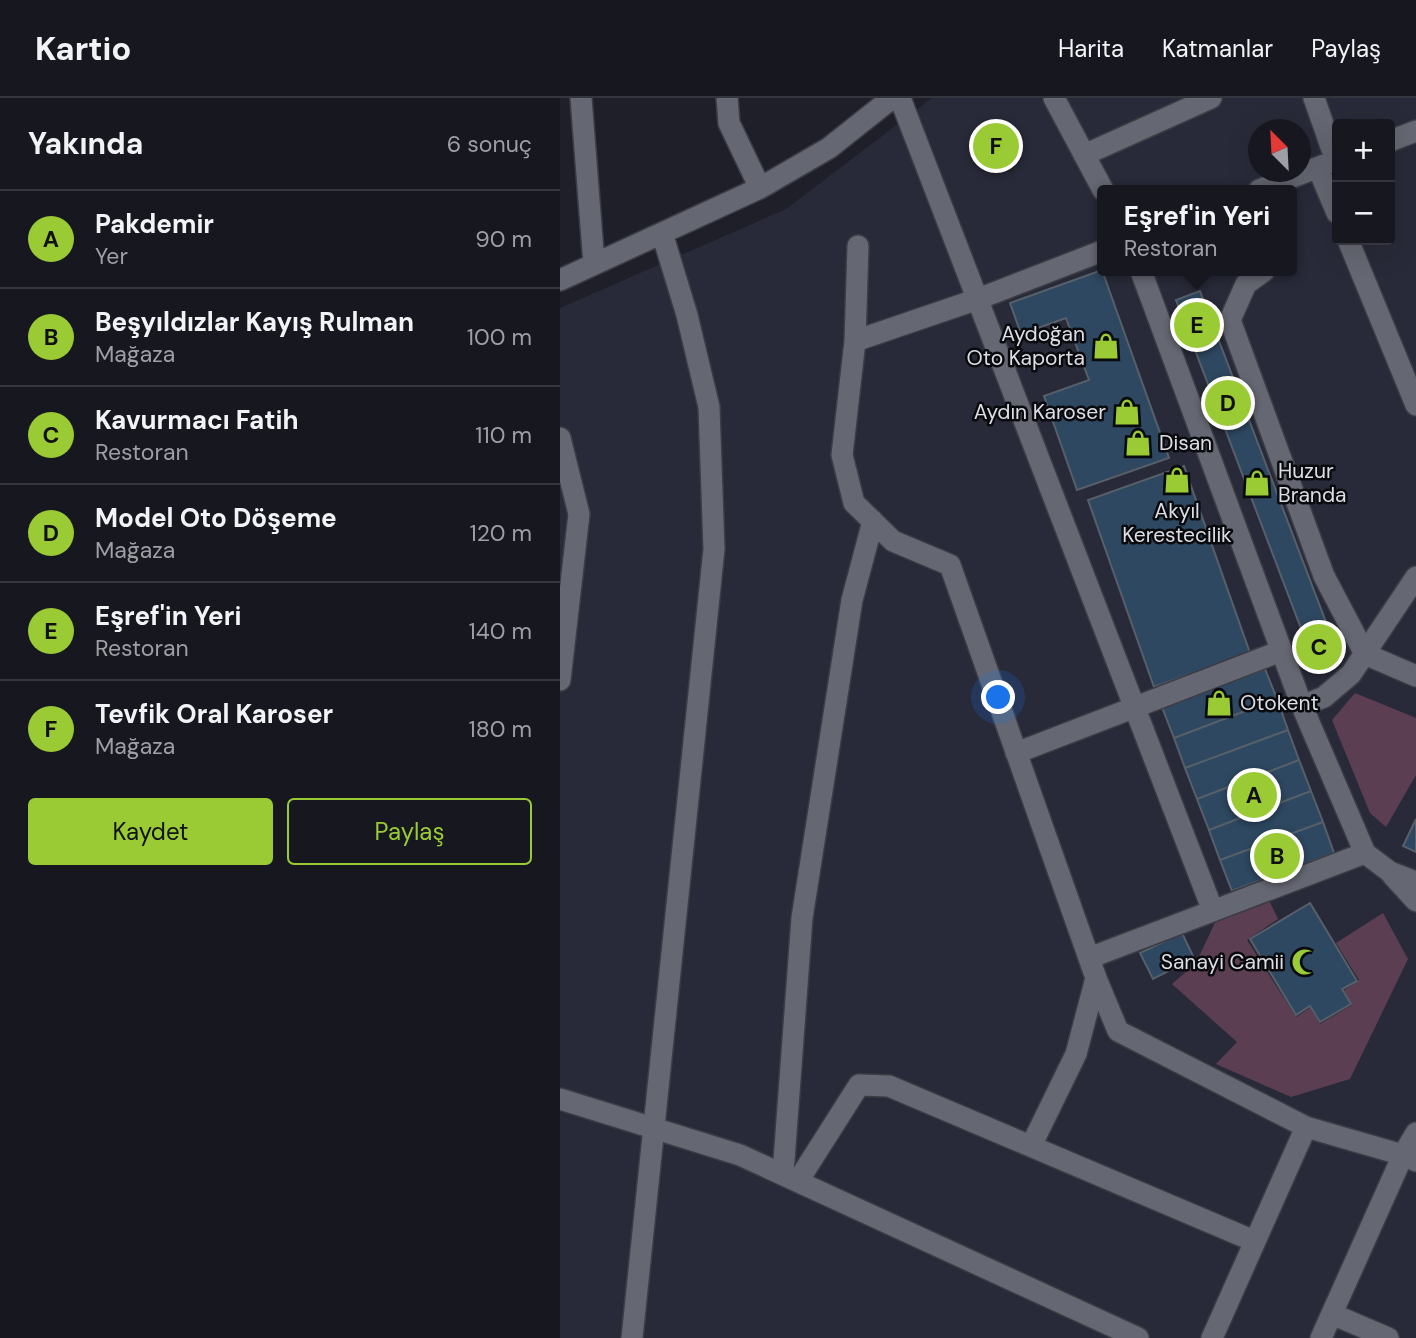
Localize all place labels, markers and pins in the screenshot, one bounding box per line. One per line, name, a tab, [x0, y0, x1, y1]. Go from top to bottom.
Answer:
pin: F	[973, 120, 1019, 172]
pin: E	[1174, 299, 1220, 351]
place label: Aydoğan Oto Kaporta	[967, 320, 1085, 372]
shop icon: Aydoğan Oto Kaporta	[1091, 331, 1121, 361]
pin: D	[1205, 377, 1251, 429]
shop icon: Aydın Karoser	[1112, 397, 1142, 427]
place label: Aydın Karoser	[974, 398, 1106, 426]
shop icon: Disan	[1123, 428, 1153, 458]
place label: Disan	[1159, 429, 1212, 457]
place label: Huzur Branda	[1278, 457, 1347, 509]
shop icon: Akyıl Kerestecilik	[1162, 465, 1192, 495]
shop icon: Huzur Branda	[1242, 468, 1272, 498]
place label: Akyıl Kerestecilik	[1122, 497, 1232, 549]
pin: C	[1296, 621, 1342, 673]
shop icon: Otokent	[1204, 688, 1234, 718]
place label: Otokent	[1240, 689, 1319, 717]
pin: A	[1231, 769, 1277, 821]
pin: B	[1254, 830, 1300, 882]
mosque icon: Sanayi Camii	[1290, 947, 1320, 977]
place label: Sanayi Camii	[1161, 948, 1284, 976]

